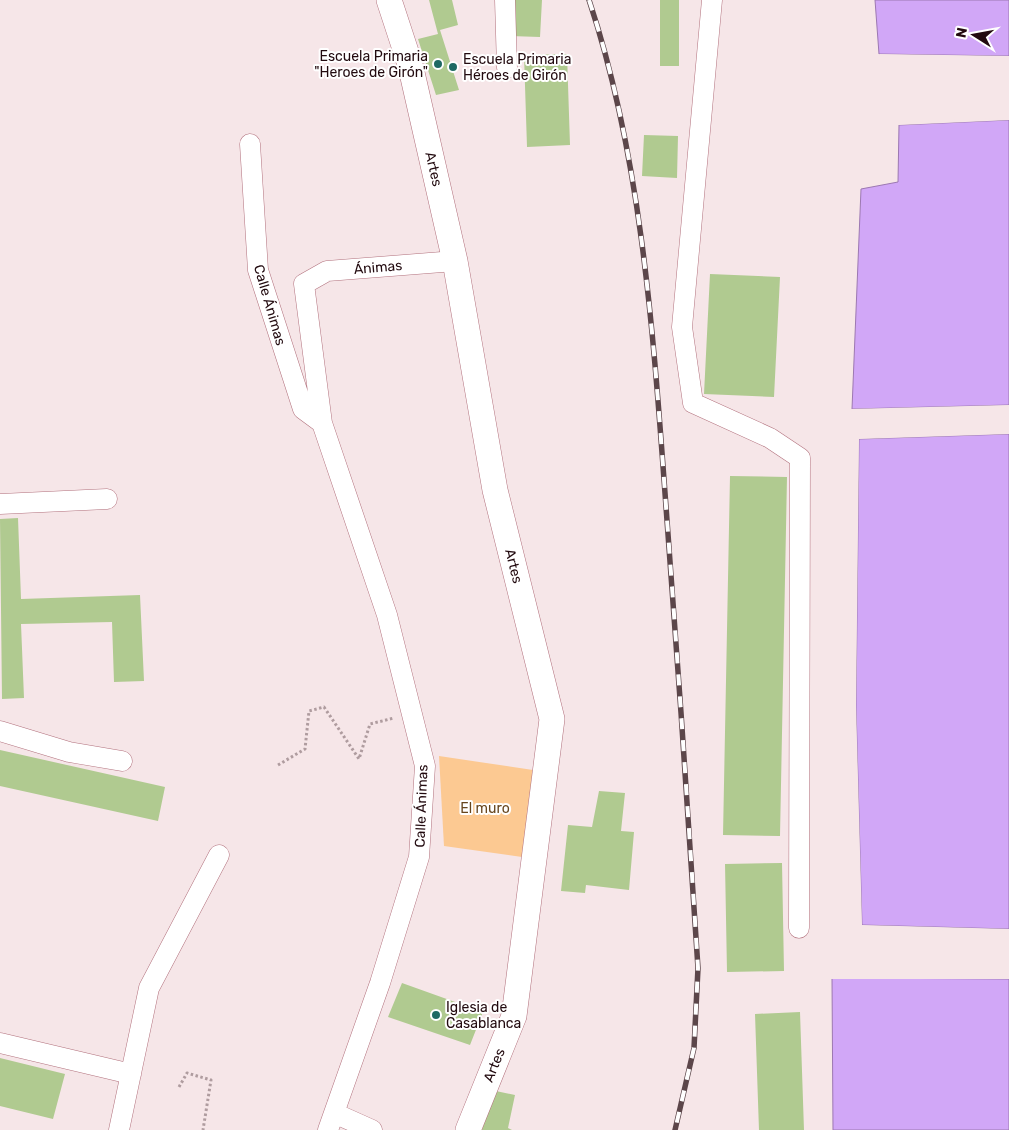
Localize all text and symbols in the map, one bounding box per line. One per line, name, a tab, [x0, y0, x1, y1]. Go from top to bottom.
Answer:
north arrow	[949, 10, 999, 60]
text: N	[952, 26, 971, 39]
place label: Escuela Primaria "Heroes de Girón"	[314, 48, 428, 81]
place label: Escuela Primaria Héroes de Girón	[463, 51, 572, 84]
marker: Escuela Primaria "Heroes de Girón"	[432, 58, 444, 70]
marker: Escuela Primaria Héroes de Girón	[447, 61, 459, 73]
street label: Artes	[421, 150, 446, 188]
street label: Ánimas	[353, 256, 403, 278]
street label: Calle Ánimas	[250, 262, 290, 348]
street label: Artes	[501, 547, 526, 585]
street label: Calle Ánimas	[411, 764, 431, 848]
park label: El muro	[460, 800, 510, 817]
place label: Iglesia de Casablanca	[446, 999, 521, 1032]
marker: Iglesia de Casablanca	[430, 1009, 442, 1021]
street label: Artes	[480, 1046, 509, 1085]

